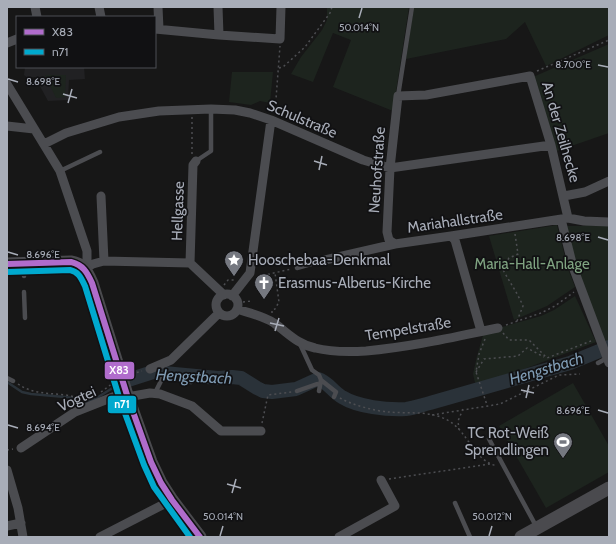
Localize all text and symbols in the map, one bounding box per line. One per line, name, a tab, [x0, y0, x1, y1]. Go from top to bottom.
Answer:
legend	[16, 16, 156, 68]
text: 50.014°N	[339, 21, 379, 34]
text: X83	[52, 24, 73, 39]
text: n71	[52, 44, 68, 59]
text: 8.700°E	[555, 58, 591, 71]
text: 8.698°E	[26, 75, 60, 88]
street label: An der Zeilhecke	[538, 80, 584, 185]
street label: Schulstraße	[264, 96, 340, 142]
street label: Neuhofstraße	[365, 126, 389, 214]
street label: Hellgasse	[168, 180, 188, 241]
street label: Mariahallstraße	[406, 205, 504, 237]
text: 8.698°E	[556, 231, 590, 244]
text: 8.696°E	[26, 248, 60, 261]
place icon: Hooschebaa-Denkmal	[223, 249, 245, 277]
place label: Hooschebaa-Denkmal	[248, 251, 391, 269]
park label: Maria-Hall-Anlage	[474, 255, 590, 273]
church icon: Erasmus-Alberus-Kirche	[253, 272, 275, 300]
place label: Erasmus-Alberus-Kirche	[278, 274, 431, 292]
street label: Tempelstraße	[364, 313, 452, 345]
water label: Hengstbach	[507, 348, 585, 389]
line badge: X83	[104, 361, 135, 380]
text: X83	[108, 363, 129, 377]
water label: Hengstbach	[155, 365, 233, 388]
street label: Vogtei	[55, 382, 99, 416]
line badge: n71	[107, 395, 137, 414]
text: n71	[114, 397, 130, 411]
text: 8.696°E	[556, 404, 590, 417]
text: 8.694°E	[26, 421, 60, 434]
place label: TC Rot-Weiß Sprendlingen	[464, 424, 549, 459]
sports icon: TC Rot-Weiß Sprendlingen	[552, 431, 574, 459]
text: 50.014°N	[203, 510, 243, 523]
text: 50.012°N	[472, 510, 512, 523]

